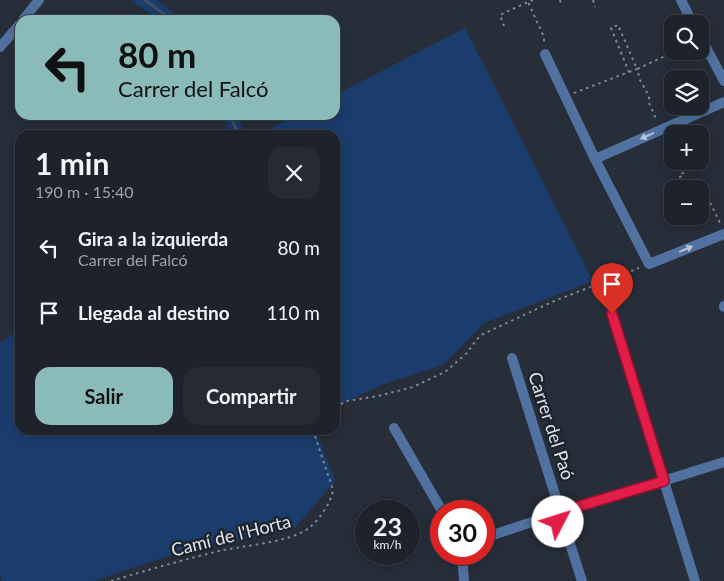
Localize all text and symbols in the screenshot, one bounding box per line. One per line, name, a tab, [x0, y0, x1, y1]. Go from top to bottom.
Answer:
map controls	[664, 15, 709, 225]
button: search	[664, 15, 709, 60]
text: 80 m	[118, 33, 196, 75]
icon: left	[35, 35, 100, 100]
button: layers	[664, 70, 709, 115]
text: Carrer del Falcó	[118, 75, 269, 102]
button: +	[664, 125, 709, 170]
one-way arrow	[640, 132, 654, 140]
text: 1 min	[35, 145, 109, 181]
button: close	[268, 147, 320, 199]
button: −	[664, 180, 709, 225]
text: 190 m · 15:40	[35, 182, 134, 201]
text: Gira a la izquierda	[78, 227, 228, 250]
icon: left	[35, 234, 63, 262]
text: 80 m	[277, 236, 320, 259]
one-way arrow	[679, 244, 693, 252]
text: Carrer del Falcó	[78, 250, 187, 269]
pin	[591, 263, 633, 314]
icon: arrive	[598, 270, 626, 298]
icon: arrive	[35, 299, 63, 327]
text: Llegada al destino	[78, 301, 230, 324]
text: 110 m	[266, 301, 320, 324]
button: Salir	[35, 367, 173, 425]
button: Compartir	[183, 367, 320, 425]
street label: Carrer del Paó	[524, 369, 580, 482]
position arrow	[531, 495, 583, 547]
speed limit sign: 30	[430, 500, 495, 565]
street label: Camí de l'Horta	[169, 510, 293, 561]
text: 23	[373, 511, 402, 541]
text: km/h	[373, 537, 402, 552]

